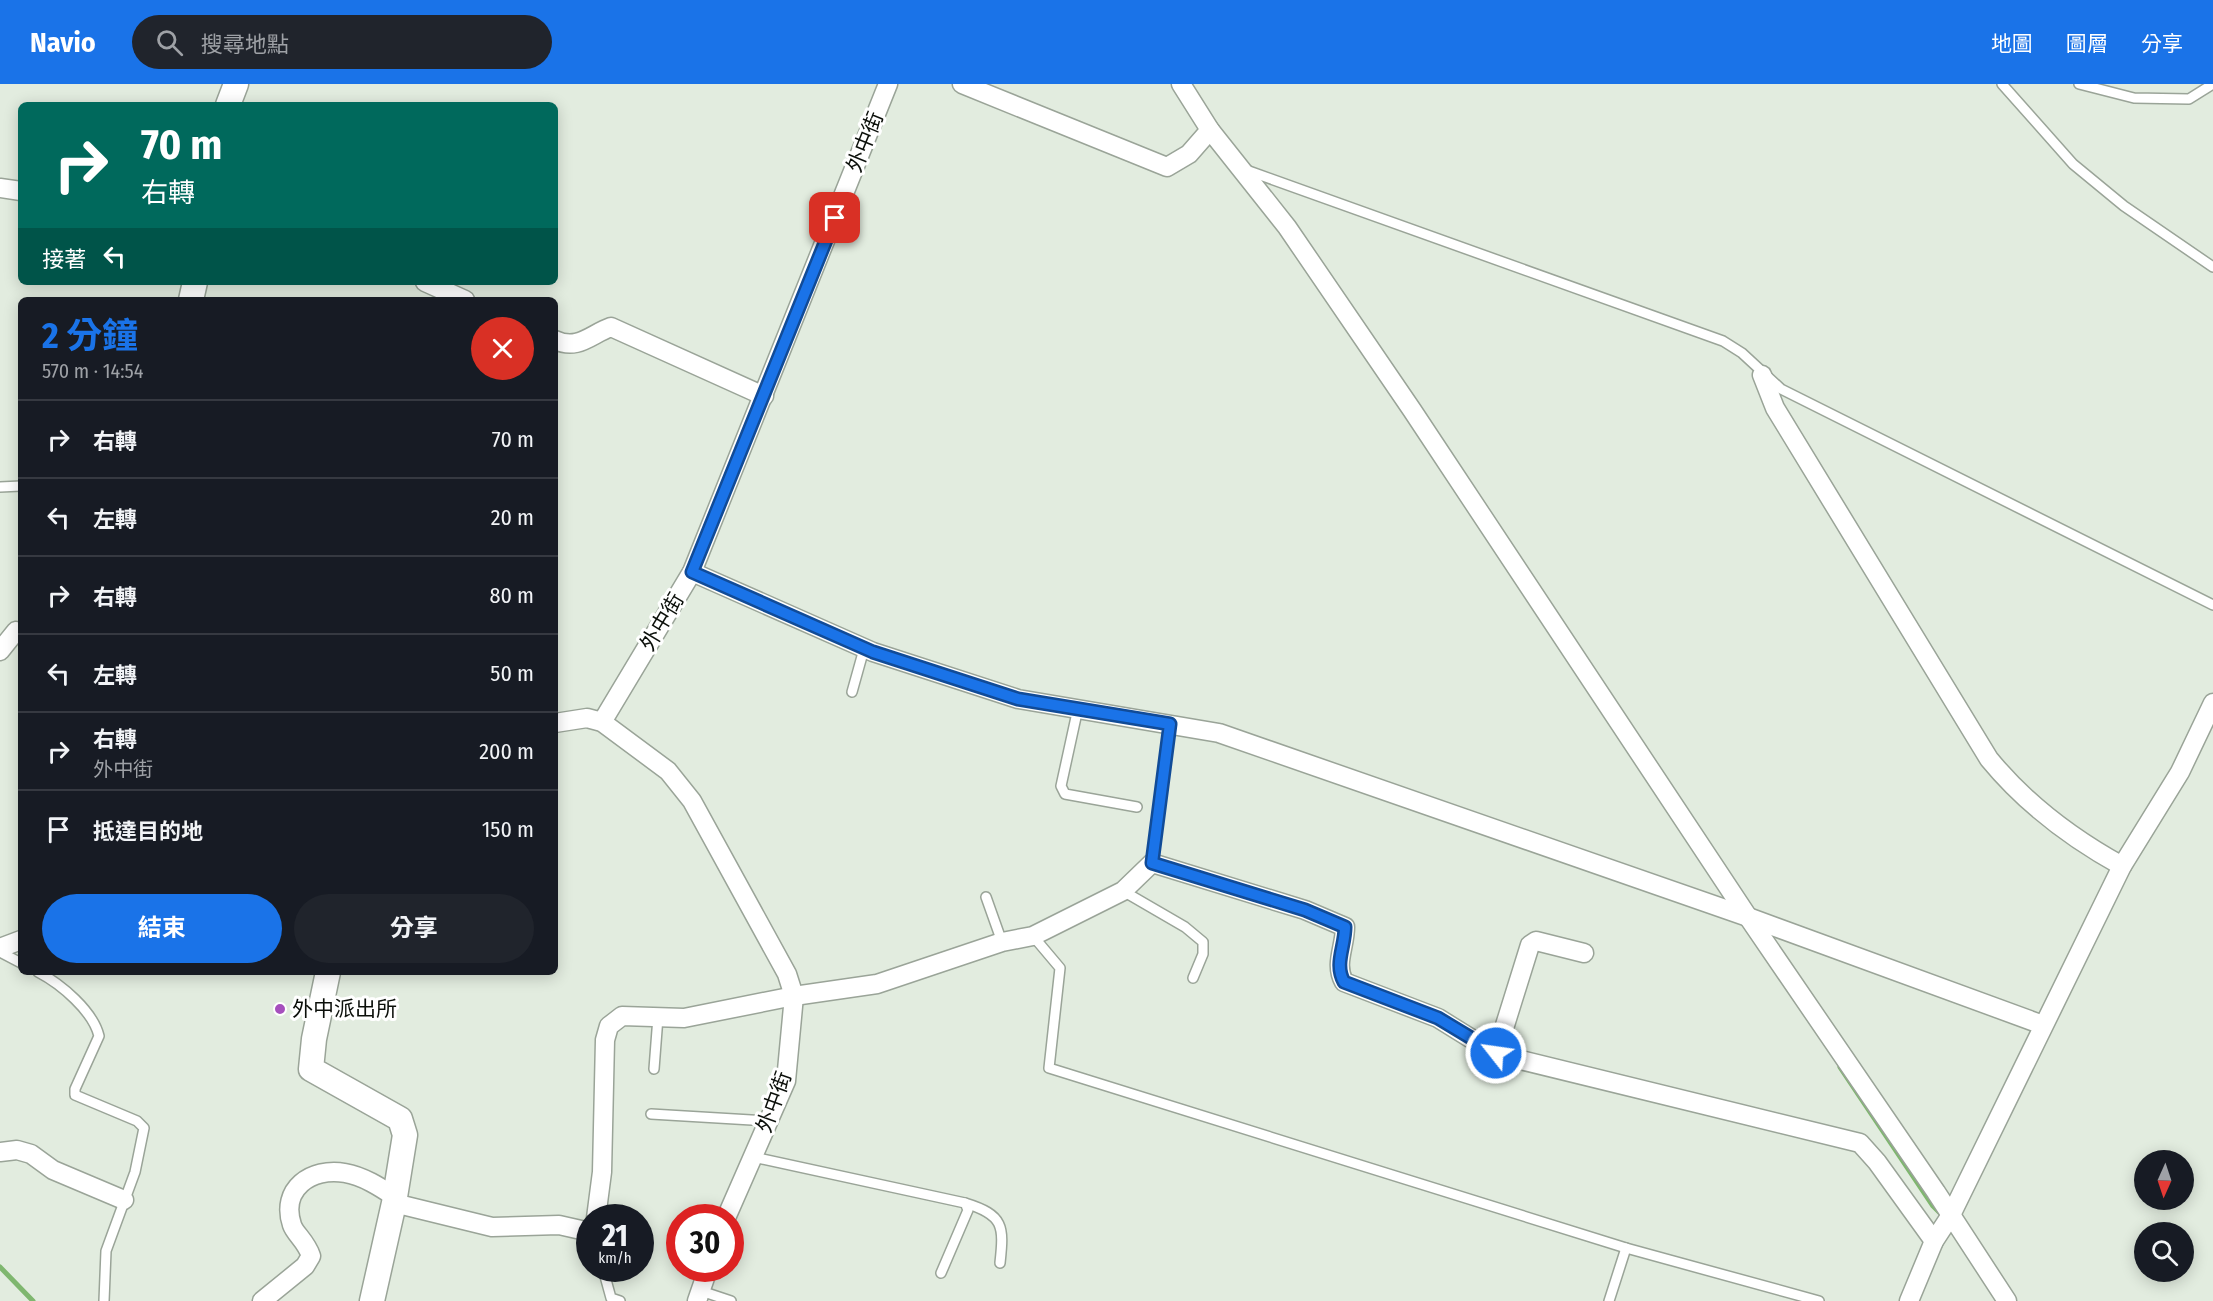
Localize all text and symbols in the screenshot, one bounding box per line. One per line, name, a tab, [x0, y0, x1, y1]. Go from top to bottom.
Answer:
search box	[132, 15, 552, 69]
text: Navio	[30, 26, 96, 59]
icon: search	[153, 26, 186, 59]
text: 搜尋地點	[201, 31, 289, 58]
text: 地圖	[1991, 31, 2033, 57]
text: 圖層	[2066, 31, 2108, 57]
text: 分享	[2141, 31, 2183, 57]
street label: 外中街	[841, 108, 889, 176]
text: 70 m	[141, 120, 222, 170]
icon: right	[42, 126, 120, 204]
text: 右轉	[141, 177, 195, 209]
pin	[809, 192, 860, 243]
icon: arrive	[818, 201, 851, 234]
icon: left	[98, 240, 131, 273]
text: 接著	[42, 246, 86, 273]
text: 2 分鐘	[42, 314, 138, 358]
button: close	[471, 317, 534, 380]
text: 570 m · 14:54	[42, 359, 143, 383]
icon: right	[42, 423, 75, 456]
text: 70 m	[492, 426, 534, 453]
text: 右轉	[93, 428, 137, 455]
icon: left	[42, 501, 75, 534]
text: 20 m	[491, 504, 534, 531]
text: 左轉	[93, 506, 137, 533]
icon: right	[42, 579, 75, 612]
text: 80 m	[489, 582, 534, 609]
text: 右轉	[93, 584, 137, 611]
street label: 外中街	[635, 588, 689, 656]
icon: left	[42, 657, 75, 690]
text: 50 m	[490, 660, 534, 687]
text: 左轉	[93, 662, 137, 689]
text: 右轉	[93, 726, 137, 753]
icon: right	[42, 735, 75, 768]
text: 200 m	[479, 738, 534, 765]
text: 外中街	[93, 757, 153, 781]
icon: arrive	[42, 813, 75, 846]
text: 150 m	[482, 816, 534, 843]
text: 抵達目的地	[93, 818, 203, 845]
button: 結束	[42, 894, 282, 963]
button: 分享	[294, 894, 534, 963]
place label: 外中派出所	[292, 996, 397, 1022]
marker: 外中派出所	[273, 1002, 287, 1016]
position arrow	[1464, 1021, 1528, 1085]
street label: 外中街	[751, 1068, 797, 1136]
north arrow	[2134, 1150, 2194, 1210]
map controls	[2134, 1150, 2194, 1282]
speed limit sign: 30	[666, 1204, 744, 1282]
text: 21	[602, 1218, 628, 1254]
button: search	[2134, 1222, 2194, 1282]
text: km/h	[598, 1249, 632, 1267]

